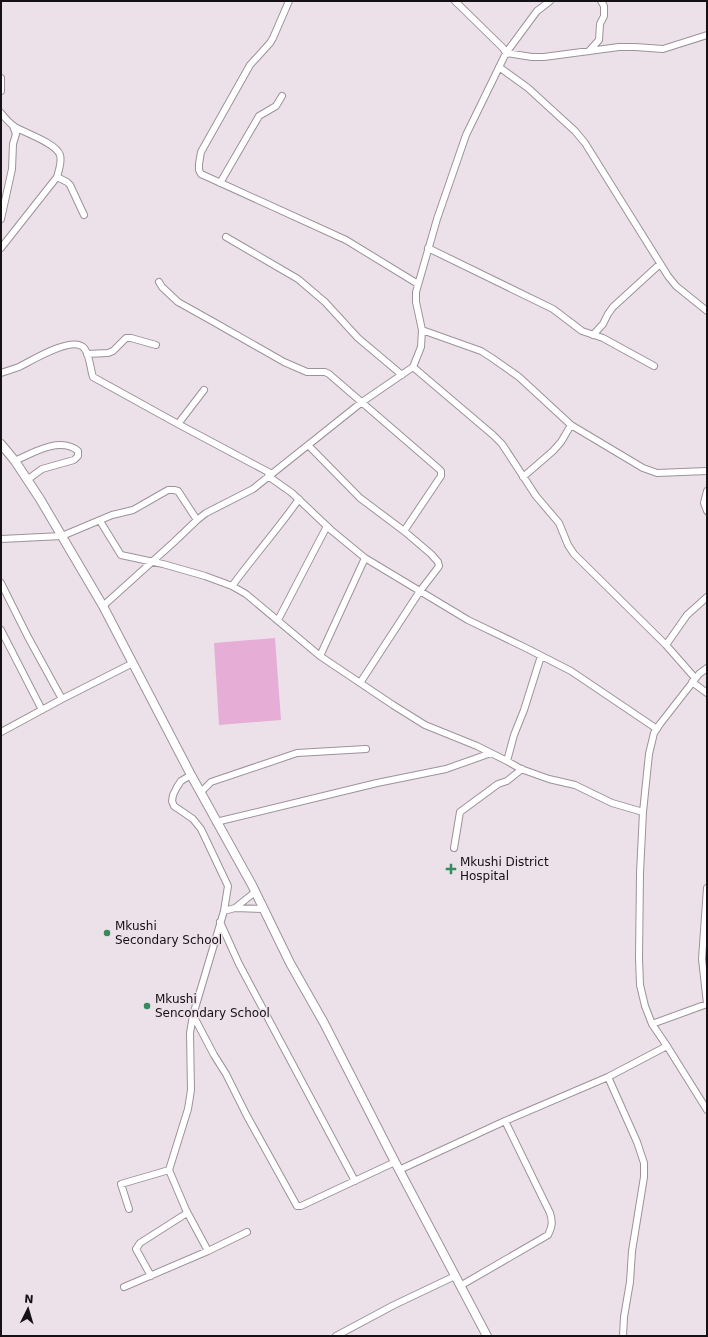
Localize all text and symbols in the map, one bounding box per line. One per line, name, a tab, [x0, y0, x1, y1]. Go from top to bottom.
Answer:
place label: Mkushi District Hospital	[460, 855, 549, 883]
marker: Mkushi District Hospital	[445, 863, 457, 875]
place label: Mkushi Secondary School	[115, 919, 222, 947]
marker: Mkushi Secondary School	[102, 928, 112, 938]
place label: Mkushi Sencondary School	[155, 992, 270, 1020]
marker: Mkushi Sencondary School	[142, 1001, 152, 1011]
north arrow	[8, 1289, 48, 1329]
text: N	[24, 1293, 34, 1306]

